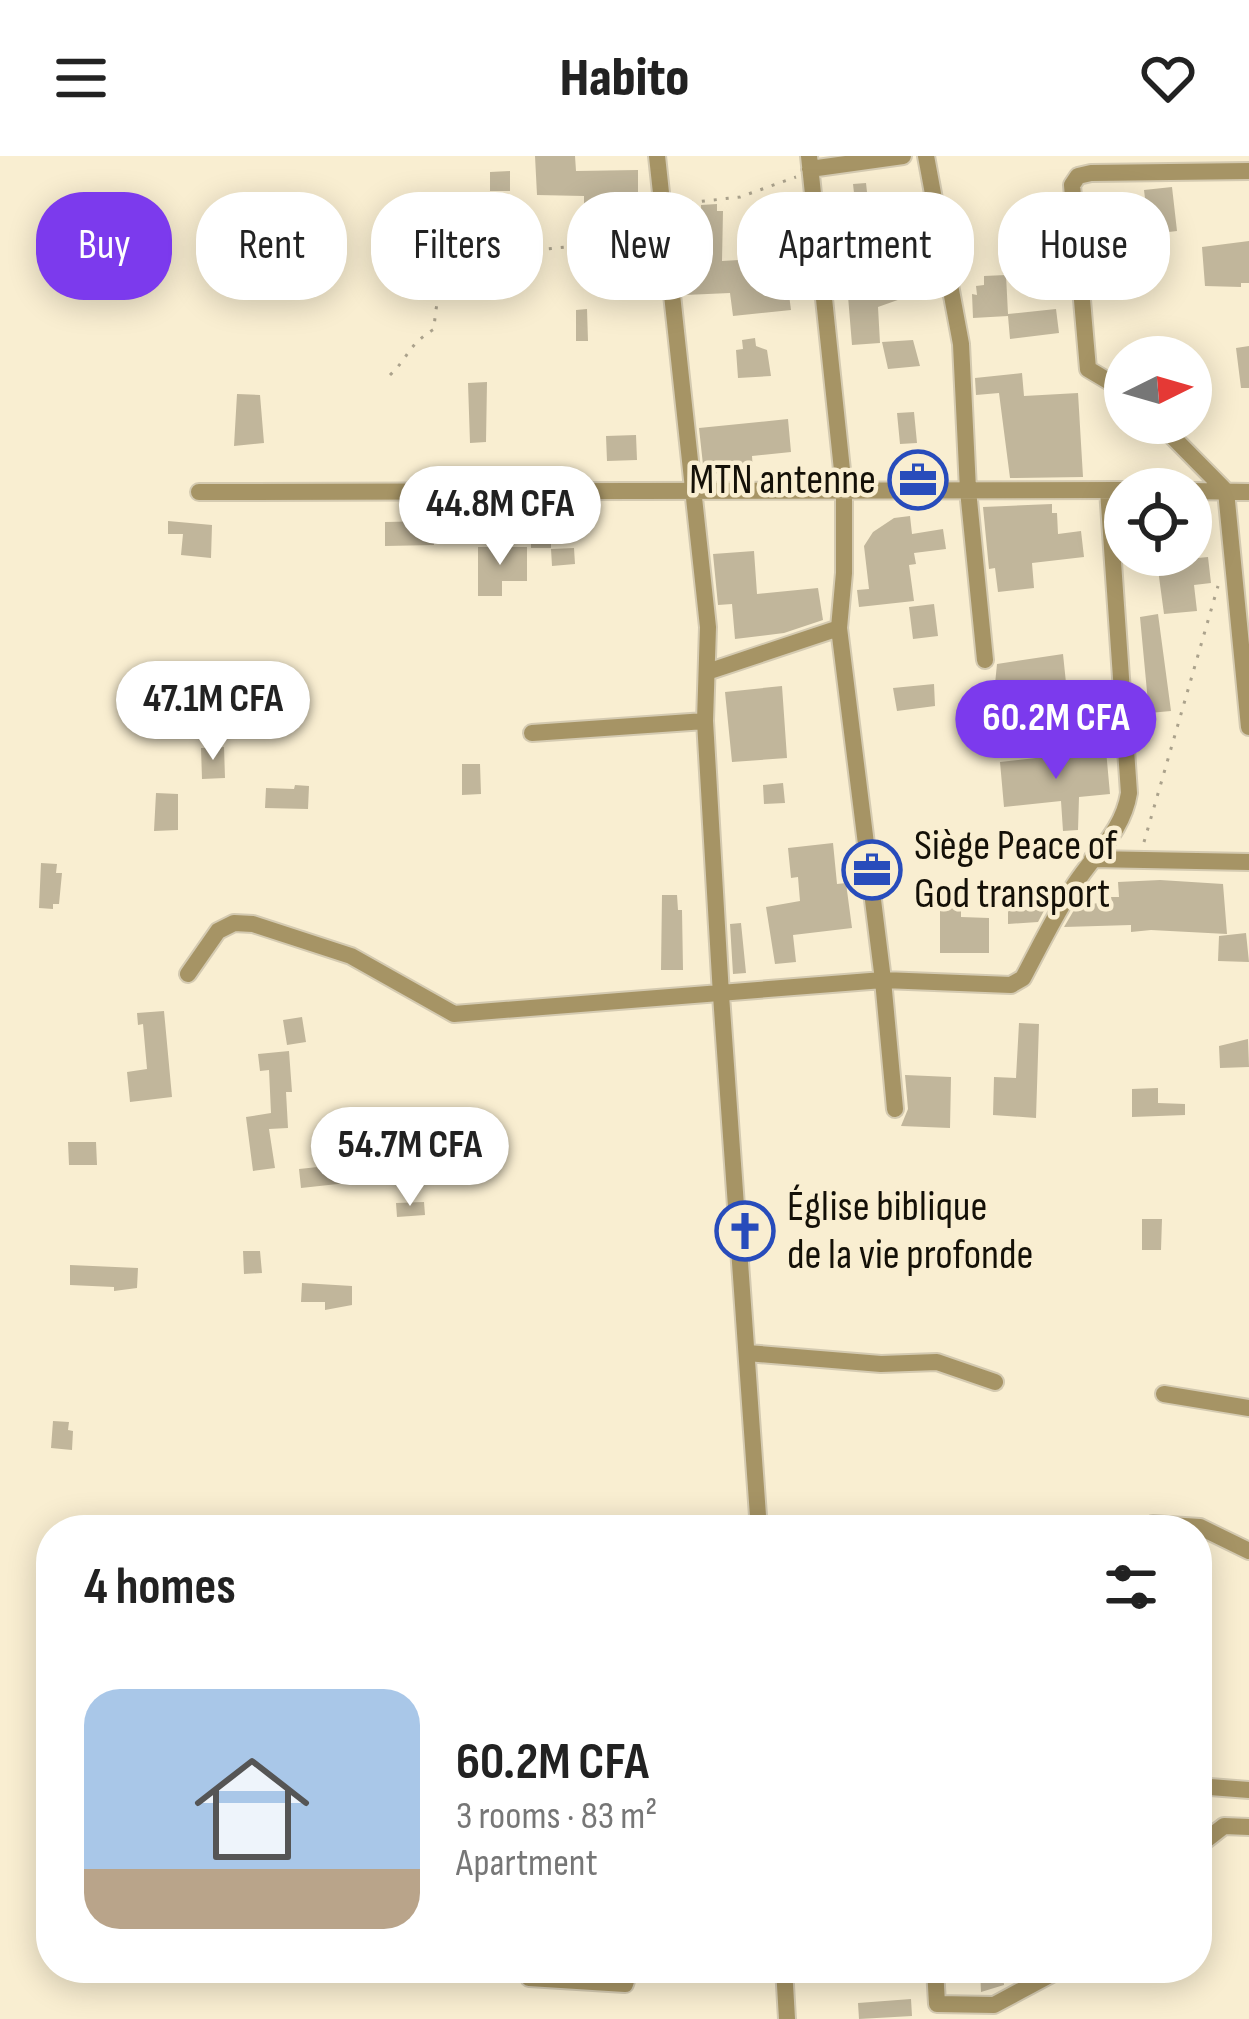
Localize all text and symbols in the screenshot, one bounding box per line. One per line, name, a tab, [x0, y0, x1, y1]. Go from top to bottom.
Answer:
icon: menu	[48, 45, 114, 111]
icon: heart	[1135, 45, 1201, 111]
text: Habito	[560, 46, 689, 111]
chip: Buy	[36, 192, 172, 300]
chip: Rent	[196, 192, 347, 300]
chip: Filters	[371, 192, 543, 300]
chip: New	[567, 192, 713, 300]
chip: Apartment	[737, 192, 974, 300]
chip: House	[998, 192, 1170, 300]
north arrow	[1104, 336, 1212, 444]
map controls	[1104, 336, 1212, 576]
office icon: MTN antenne	[887, 449, 949, 511]
place label: MTN antenne	[689, 455, 876, 506]
pin: 44.8M CFA	[363, 466, 637, 568]
button: locate	[1104, 468, 1212, 576]
text: 44.8M CFA	[426, 481, 574, 528]
pin: 47.1M CFA	[76, 661, 350, 763]
text: 47.1M CFA	[143, 676, 283, 723]
pin: 60.2M CFA	[919, 680, 1193, 782]
text: 60.2M CFA	[982, 695, 1130, 742]
place label: Siège Peace of God transport	[914, 821, 1118, 920]
office icon: Siège Peace of God transport	[841, 839, 903, 901]
pin: 54.7M CFA	[273, 1107, 547, 1209]
text: 54.7M CFA	[338, 1122, 482, 1169]
place label: Église biblique de la vie profonde	[787, 1182, 1033, 1281]
church icon: Église biblique de la vie profonde	[714, 1200, 776, 1262]
icon: filters	[1098, 1554, 1164, 1620]
text: 4 homes	[84, 1557, 236, 1618]
text: 60.2M CFA	[456, 1732, 649, 1793]
icon: home	[180, 1737, 324, 1881]
text: 3 rooms · 83 m²	[456, 1793, 657, 1840]
text: Apartment	[456, 1840, 598, 1887]

